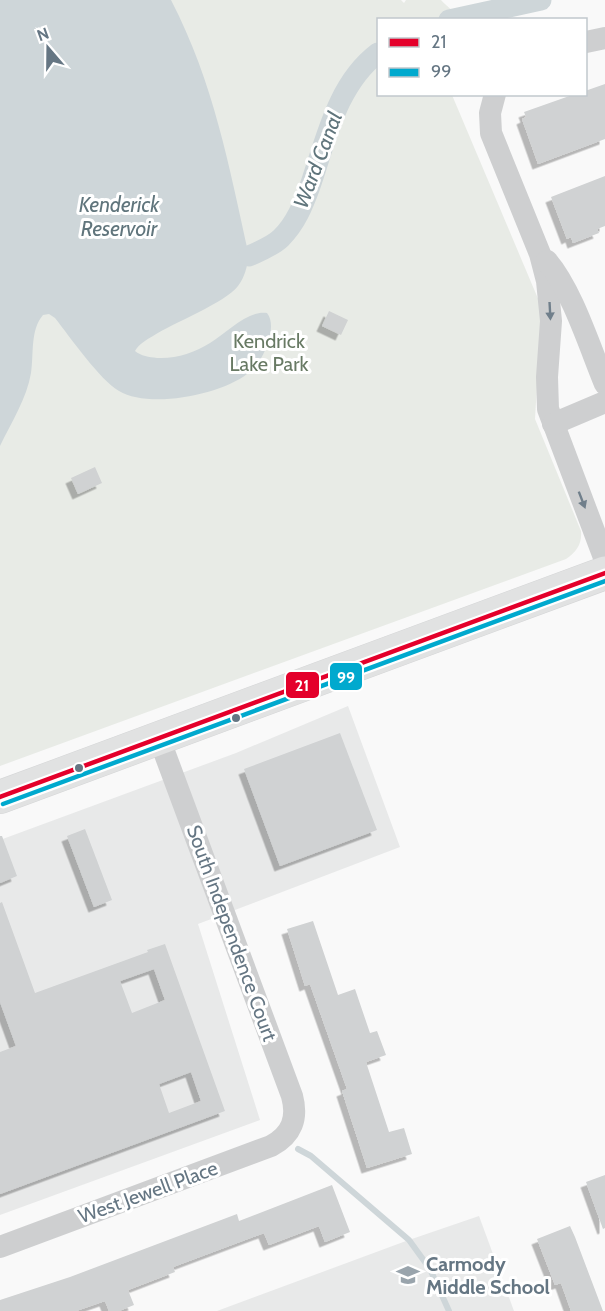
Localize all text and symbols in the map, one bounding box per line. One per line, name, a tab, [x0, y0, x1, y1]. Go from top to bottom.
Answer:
north arrow	[18, 18, 78, 78]
legend	[377, 18, 587, 96]
text: N	[34, 24, 52, 45]
text: 21	[431, 31, 446, 53]
text: 99	[431, 61, 451, 83]
water label: Ward Canal	[288, 108, 347, 211]
water label: Kenderick Reservoir	[79, 192, 160, 241]
one-way arrow	[546, 302, 555, 321]
park label: Kendrick Lake Park	[230, 329, 308, 376]
one-way arrow	[577, 491, 587, 509]
line badge: 99	[329, 662, 363, 691]
text: 99	[337, 668, 355, 687]
line badge: 21	[285, 671, 320, 699]
text: 21	[295, 676, 309, 695]
unlabelled marker	[230, 712, 242, 724]
unlabelled marker	[73, 762, 85, 774]
street label: South Independence Court	[182, 822, 282, 1044]
street label: West Jewell Place	[75, 1156, 221, 1228]
place label: Carmody Middle School	[426, 1252, 550, 1299]
school or university icon: Carmody Middle School	[395, 1262, 421, 1288]

